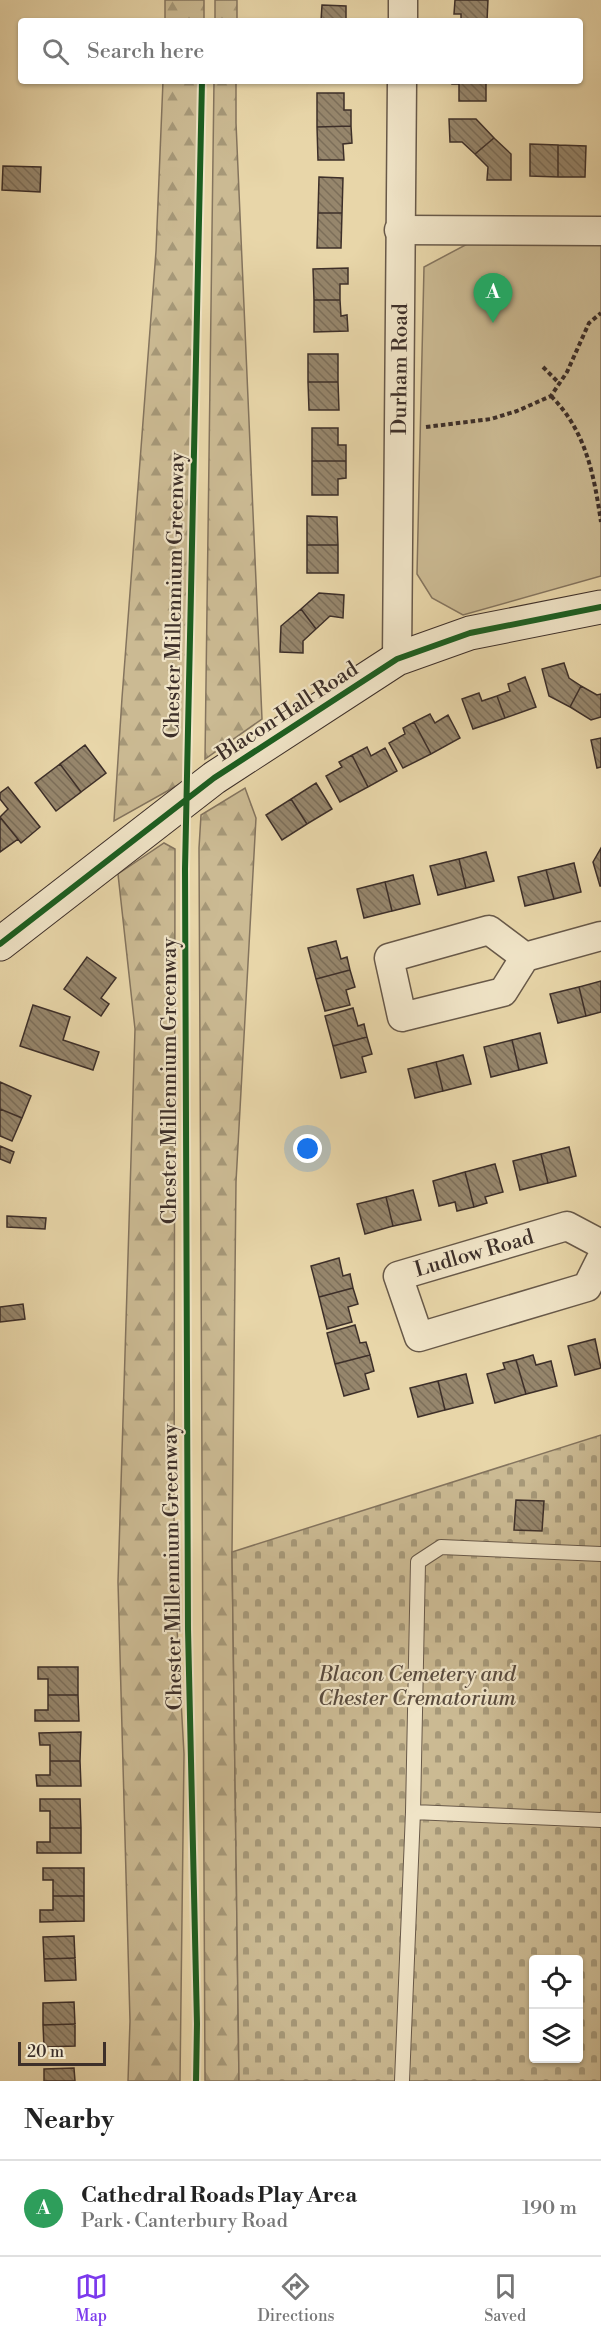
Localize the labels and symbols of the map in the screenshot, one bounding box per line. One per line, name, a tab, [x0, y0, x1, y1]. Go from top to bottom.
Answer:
pin: A	[474, 274, 512, 323]
street label: Durham Road	[387, 303, 414, 435]
street label: Chester Millennium Greenway	[159, 451, 191, 739]
street label: Blacon Hall Road	[211, 656, 363, 768]
street label: Chester Millennium Greenway	[157, 937, 183, 1224]
your location	[293, 1134, 322, 1163]
street label: Ludlow Road	[412, 1225, 537, 1283]
street label: Chester Millennium Greenway	[157, 1423, 188, 1711]
park label: Blacon Cemetery and Chester Crematorium	[317, 1662, 517, 1712]
scale bar	[18, 2039, 106, 2066]

